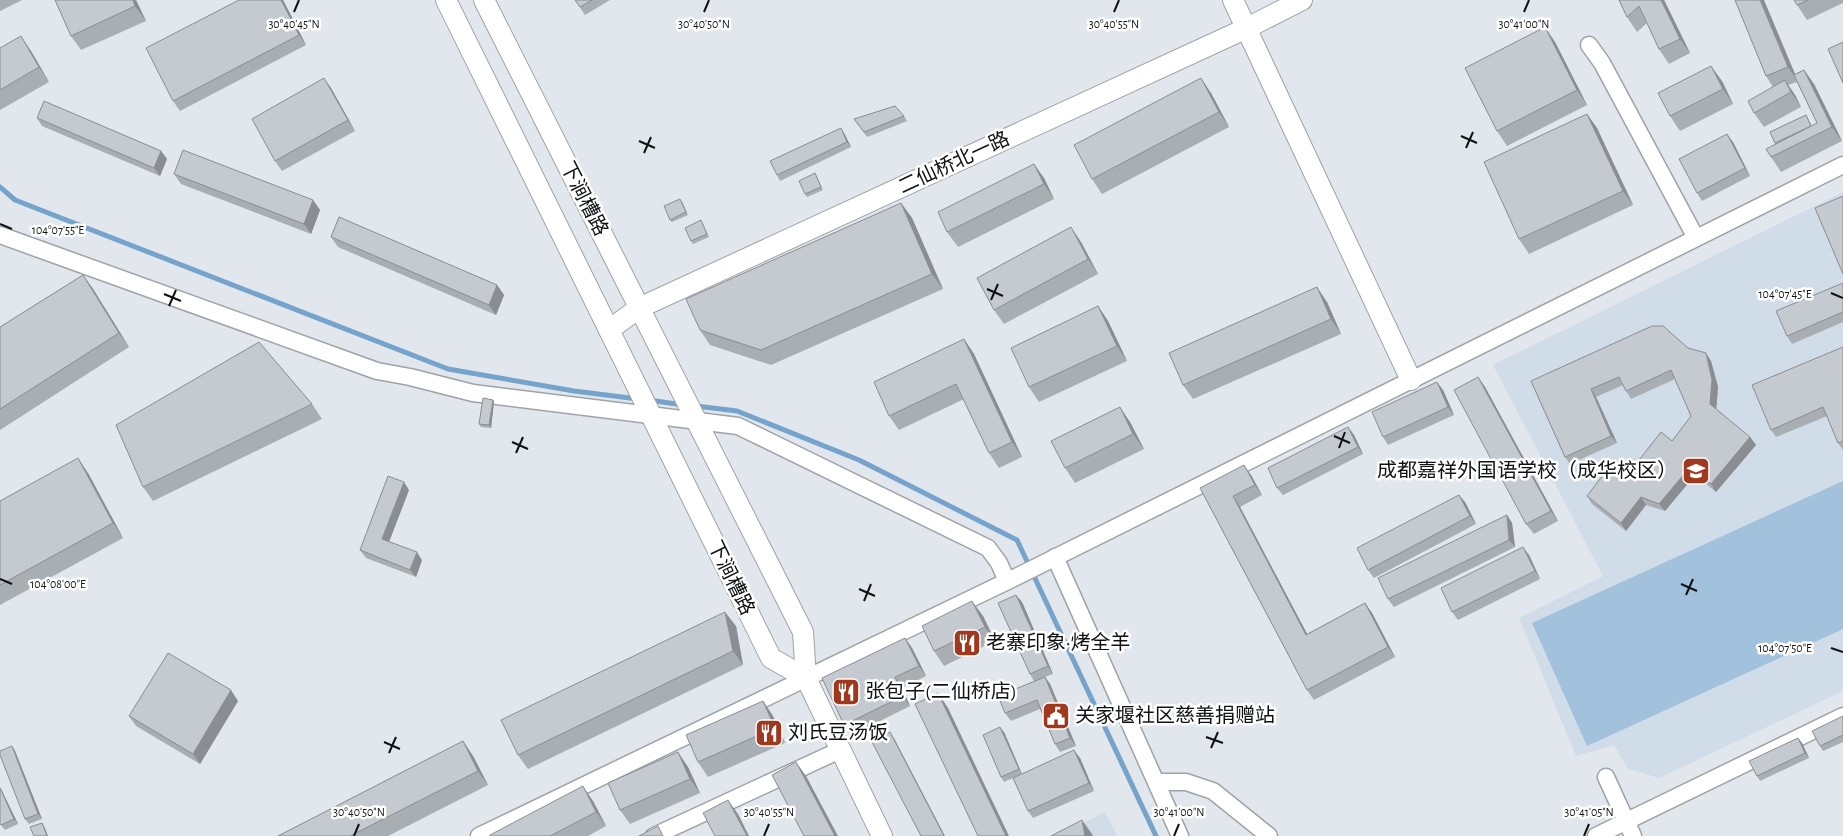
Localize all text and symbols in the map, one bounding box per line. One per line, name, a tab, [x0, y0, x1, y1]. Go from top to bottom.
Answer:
text: 30°40'45"N	[268, 18, 320, 30]
text: 30°40'50"N	[678, 18, 730, 30]
text: 30°40'55"N	[1089, 18, 1139, 30]
text: 30°41'00"N	[1499, 18, 1549, 30]
street label: 二仙桥北一路	[895, 128, 1013, 197]
street label: 下涧槽路	[557, 158, 612, 239]
text: 104°07'55"E	[32, 224, 84, 236]
text: 104°07'45"E	[1758, 288, 1812, 300]
school or university icon: 成都嘉祥外国语学校（成华校区）	[1681, 456, 1711, 486]
place label: 成都嘉祥外国语学校（成华校区）	[1377, 459, 1677, 481]
street label: 下涧槽路	[704, 537, 758, 618]
text: 104°08'00"E	[30, 578, 86, 590]
restaurant icon: 老寨印象·烤全羊	[952, 628, 982, 658]
place label: 老寨印象·烤全羊	[986, 631, 1131, 653]
text: 104°07'50"E	[1758, 642, 1812, 654]
restaurant icon: 张包子(二仙桥店)	[831, 677, 861, 707]
place label: 张包子(二仙桥店)	[865, 681, 1017, 702]
public building icon: 关家堰社区慈善捐赠站	[1041, 701, 1071, 731]
place label: 关家堰社区慈善捐赠站	[1075, 705, 1275, 726]
restaurant icon: 刘氏豆汤饭	[754, 718, 784, 748]
place label: 刘氏豆汤饭	[788, 722, 888, 743]
text: 30°40'50"N	[333, 806, 385, 818]
text: 30°40'55"N	[744, 806, 794, 818]
text: 30°41'00"N	[1154, 806, 1204, 818]
text: 30°41'05"N	[1564, 806, 1614, 818]

